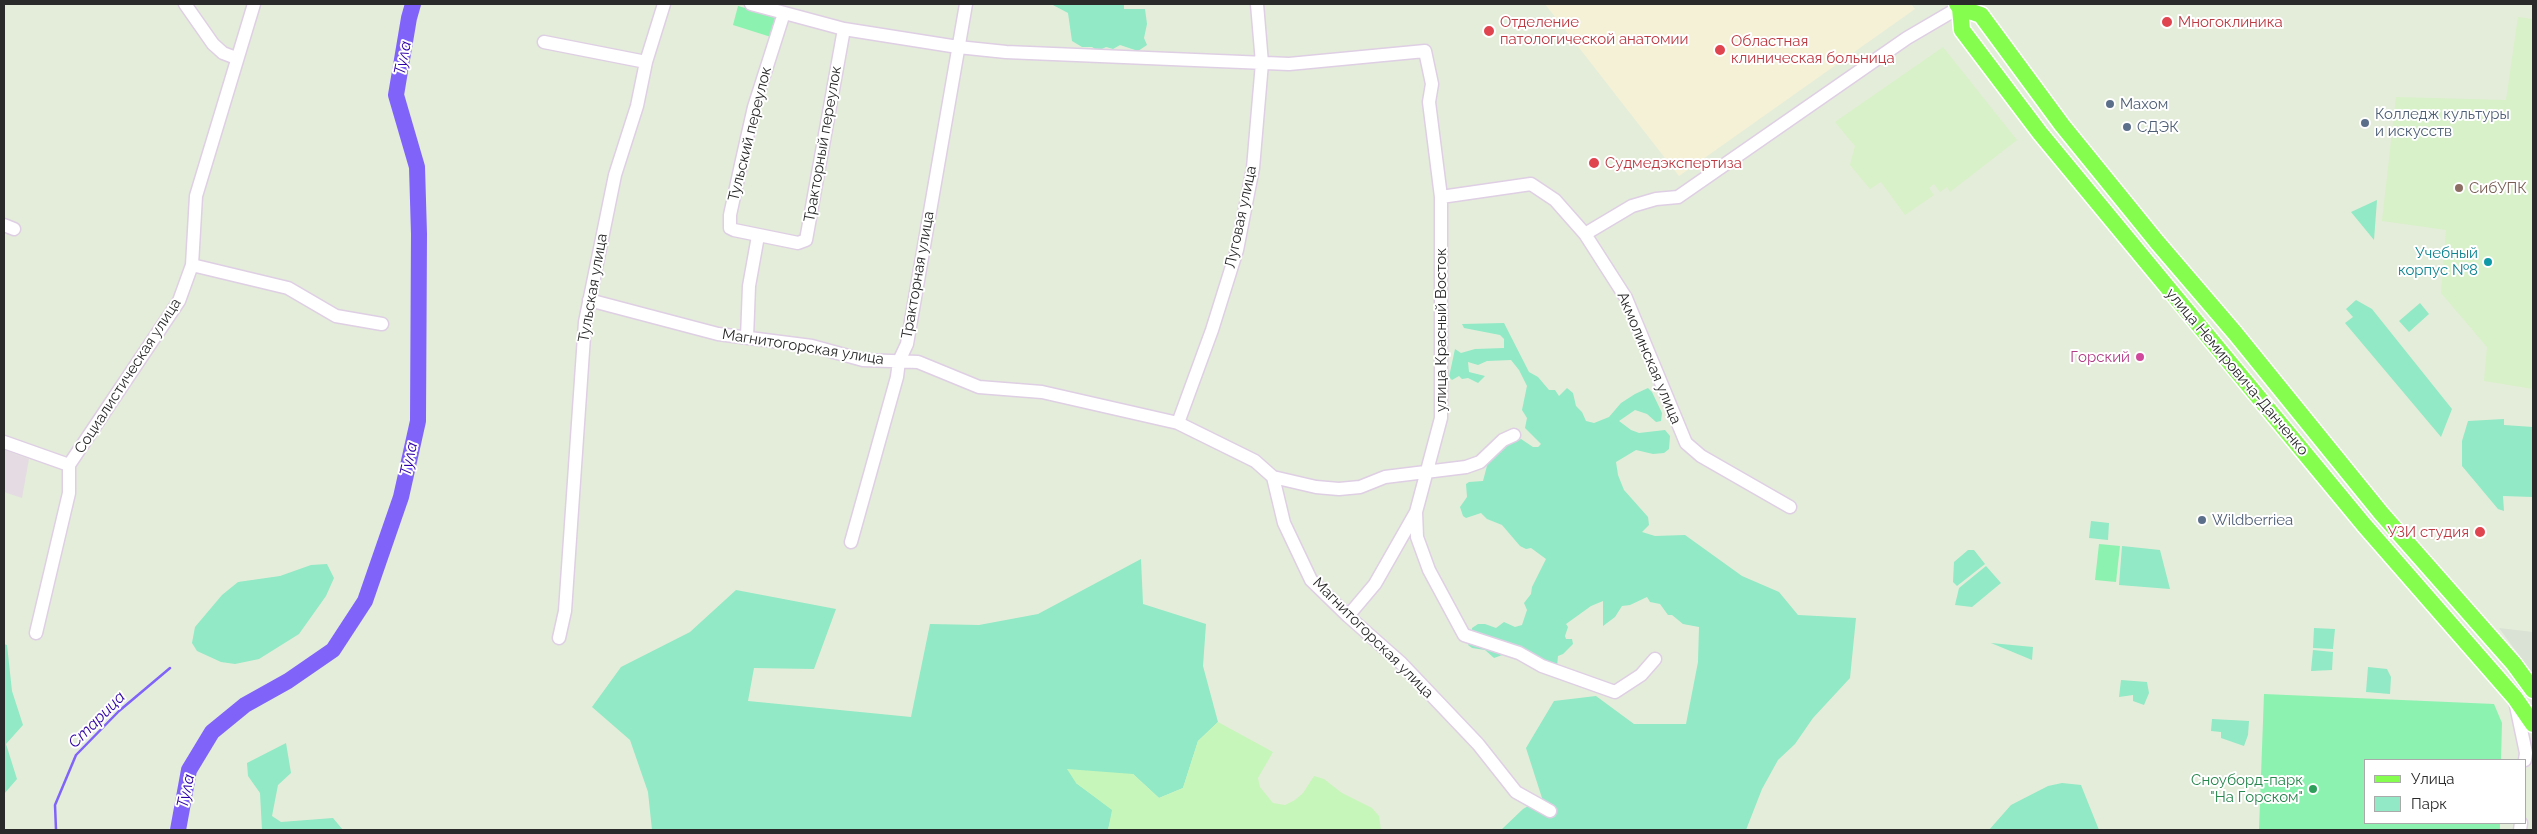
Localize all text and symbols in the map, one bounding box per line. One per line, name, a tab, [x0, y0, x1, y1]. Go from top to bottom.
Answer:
place label: Отделение патологической анатомии	[1500, 13, 1688, 48]
place label: Многоклиника	[2178, 13, 2283, 31]
marker: Многоклиника	[2160, 15, 2174, 29]
marker: Отделение патологической анатомии	[1482, 24, 1496, 38]
place label: Областная клиническая больница	[1731, 32, 1895, 67]
water label: Тула	[390, 39, 416, 77]
marker: Областная клиническая больница	[1713, 43, 1727, 57]
street label: Тракторный переулок	[800, 64, 846, 224]
street label: Тульский переулок	[725, 65, 775, 203]
place label: Махом	[2120, 95, 2168, 113]
marker: Махом	[2104, 98, 2116, 110]
place label: Колледж культуры и искусств	[2375, 105, 2510, 140]
marker: Колледж культуры и искусств	[2359, 117, 2371, 129]
place label: СДЭК	[2137, 118, 2179, 136]
marker: СДЭК	[2121, 121, 2133, 133]
place label: Судмедэкспертиза	[1605, 154, 1742, 172]
marker: Судмедэкспертиза	[1587, 156, 1601, 170]
street label: Луговая улица	[1221, 164, 1261, 270]
place label: СибУПК	[2469, 179, 2527, 197]
marker: СибУПК	[2453, 182, 2465, 194]
street label: Тракторная улица	[898, 210, 938, 340]
street label: Тульская улица	[575, 232, 611, 344]
place label: Учебный корпус №8	[2398, 244, 2478, 279]
street label: улица Красный Восток	[1432, 248, 1450, 412]
marker: Учебный корпус №8	[2482, 256, 2494, 268]
street label: улица Немировича-Данченко	[2162, 285, 2312, 459]
street label: Акмолинская улица	[1613, 289, 1685, 427]
street label: Социалистическая улица	[71, 295, 185, 457]
street label: Магнитогорская улица	[721, 325, 885, 369]
place label: Горский	[2070, 348, 2130, 366]
marker: Горский	[2134, 351, 2146, 363]
water label: Тула	[396, 440, 422, 478]
place label: Wildberriea	[2212, 511, 2293, 529]
marker: Wildberriea	[2196, 514, 2208, 526]
place label: УЗИ студия	[2387, 523, 2469, 541]
marker: УЗИ студия	[2473, 525, 2487, 539]
street label: Магнитогорская улица	[1309, 574, 1437, 702]
water label: Старица	[65, 688, 129, 752]
legend	[2364, 759, 2527, 824]
text: Улица	[2411, 770, 2455, 788]
place label: Сноуборд-парк "На Горском"	[2191, 771, 2303, 806]
water label: Тула	[173, 772, 199, 810]
marker: Сноуборд-парк "На Горском"	[2307, 783, 2319, 795]
text: Парк	[2411, 795, 2447, 813]

